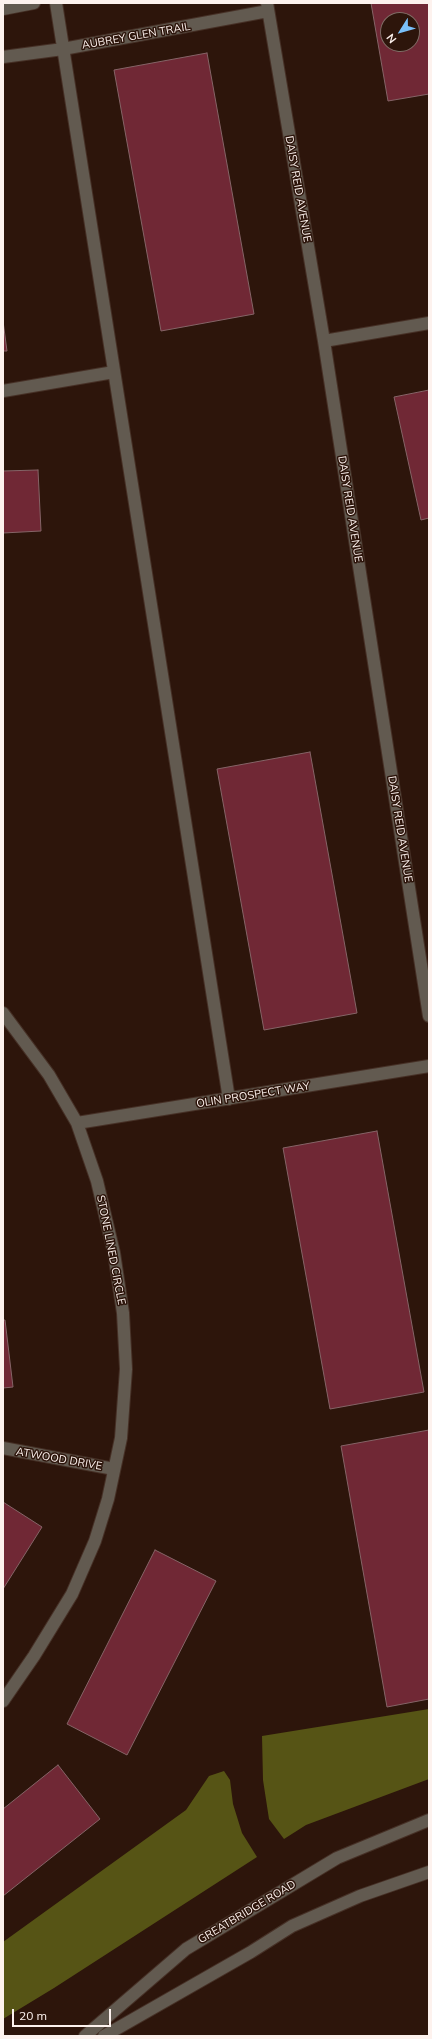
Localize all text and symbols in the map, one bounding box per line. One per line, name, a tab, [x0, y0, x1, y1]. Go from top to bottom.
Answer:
north arrow	[380, 12, 420, 52]
street label: AUBREY GLEN TRAIL	[81, 20, 191, 52]
text: N	[383, 31, 399, 46]
street label: DAISY REID AVENUE	[282, 135, 314, 243]
street label: DAISY REID AVENUE	[335, 455, 365, 563]
street label: DAISY REID AVENUE	[385, 775, 415, 883]
street label: OLIN PROSPECT WAY	[195, 1080, 311, 1110]
street label: STONE LINED CIRCLE	[94, 1194, 128, 1306]
street label: ATWOOD DRIVE	[15, 1445, 103, 1473]
street label: GREATBRIDGE ROAD	[196, 1878, 298, 1946]
scale bar	[14, 2001, 113, 2027]
text: 20 m	[19, 2008, 47, 2023]

